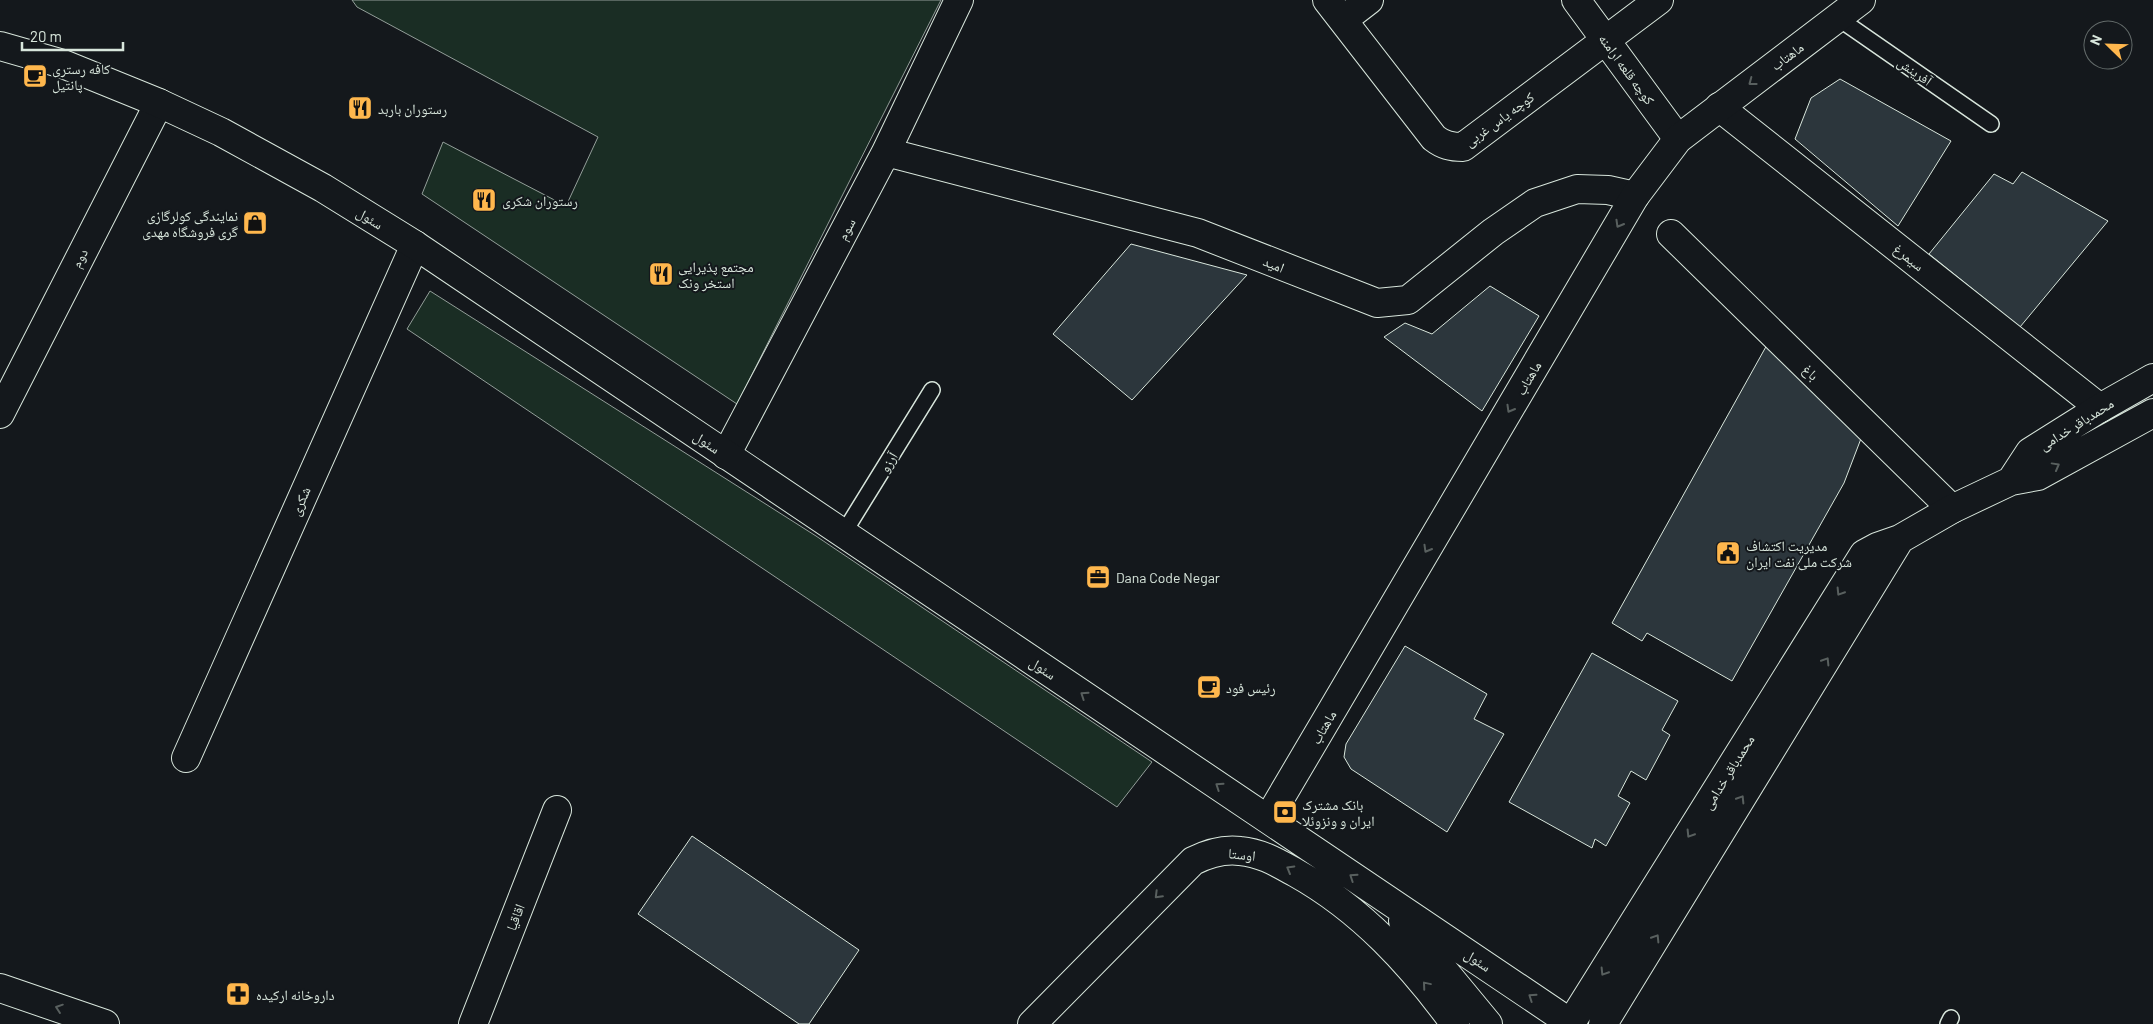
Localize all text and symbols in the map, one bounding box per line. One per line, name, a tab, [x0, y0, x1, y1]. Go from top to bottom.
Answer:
scale bar	[22, 20, 124, 52]
north arrow	[2083, 20, 2133, 70]
text: 20 m	[30, 27, 62, 45]
street label: کوچه قلعه ارامنه	[1595, 30, 1659, 109]
text: N	[2086, 32, 2105, 47]
street label: ماهتاب	[1767, 38, 1807, 74]
street label: آفرینش	[1894, 53, 1936, 90]
place label: کافه رستری پانتیل	[52, 60, 111, 94]
cafe icon: کافه رستری پانتیل	[22, 63, 48, 89]
one-way arrow	[1748, 76, 1758, 85]
street label: کوچه یاس غربی	[1461, 88, 1538, 151]
restaurant icon: رستوران باربد	[347, 95, 373, 121]
place label: رستوران باربد	[378, 100, 447, 118]
restaurant icon: رستوران شکری	[471, 187, 497, 213]
place label: رستوران شکری	[502, 192, 578, 210]
street label: سئول	[353, 203, 386, 234]
place label: نمایندگی کولرگازی گری فروشگاه مهدی	[142, 207, 238, 241]
shop icon: نمایندگی کولرگازی گری فروشگاه مهدی	[242, 210, 268, 236]
street label: سوم	[833, 215, 861, 244]
one-way arrow	[1615, 219, 1625, 228]
street label: سیمرغ	[1889, 240, 1928, 276]
street label: دوم	[67, 245, 93, 271]
street label: امید	[1261, 252, 1287, 276]
place label: مجتمع پذیرایی استخر ونک	[678, 258, 754, 292]
restaurant icon: مجتمع پذیرایی استخر ونک	[648, 261, 674, 287]
street label: ماهتاب	[1512, 358, 1545, 398]
street label: باغ	[1798, 360, 1823, 385]
street label: محمدباقر خدامی	[2036, 394, 2117, 455]
one-way arrow	[1506, 404, 1516, 413]
street label: سئول	[690, 427, 723, 458]
street label: آرزو	[875, 448, 902, 476]
one-way arrow	[2051, 462, 2060, 472]
street label: شکری	[286, 484, 315, 519]
place label: مدیریت اکتشاف شرکت ملی نفت ایران	[1746, 537, 1852, 571]
public building icon: مدیریت اکتشاف شرکت ملی نفت ایران	[1715, 540, 1741, 566]
one-way arrow	[1424, 544, 1434, 553]
office icon: Dana Code Negar	[1085, 564, 1111, 590]
place label: Dana Code Negar	[1116, 569, 1220, 586]
one-way arrow	[1837, 586, 1847, 595]
street label: سئول	[1026, 653, 1059, 684]
one-way arrow	[1820, 657, 1829, 666]
cafe icon: رئیس فود	[1196, 674, 1222, 700]
place label: رئیس فود	[1226, 679, 1276, 697]
one-way arrow	[1080, 692, 1090, 701]
street label: ماهتاب	[1307, 707, 1340, 747]
street label: محمدباقر خدامی	[1698, 732, 1759, 813]
one-way arrow	[1215, 783, 1224, 792]
place label: بانک مشترک ایران و ونزوئلا	[1302, 796, 1374, 830]
one-way arrow	[1735, 796, 1745, 805]
bank icon: بانک مشترک ایران و ونزوئلا	[1272, 799, 1298, 825]
one-way arrow	[1686, 828, 1696, 837]
street label: اوستا	[1227, 844, 1257, 865]
one-way arrow	[1286, 866, 1295, 876]
one-way arrow	[1350, 874, 1359, 883]
one-way arrow	[1155, 890, 1164, 899]
street label: اقاقیا	[502, 901, 528, 933]
one-way arrow	[1650, 934, 1660, 943]
street label: سئول	[1461, 945, 1494, 976]
one-way arrow	[1600, 966, 1610, 975]
pharmacy icon: داروخانه ارکیده	[225, 981, 251, 1007]
one-way arrow	[1422, 982, 1431, 991]
place label: داروخانه ارکیده	[256, 986, 335, 1004]
one-way arrow	[1528, 994, 1538, 1003]
one-way arrow	[55, 1004, 63, 1014]

